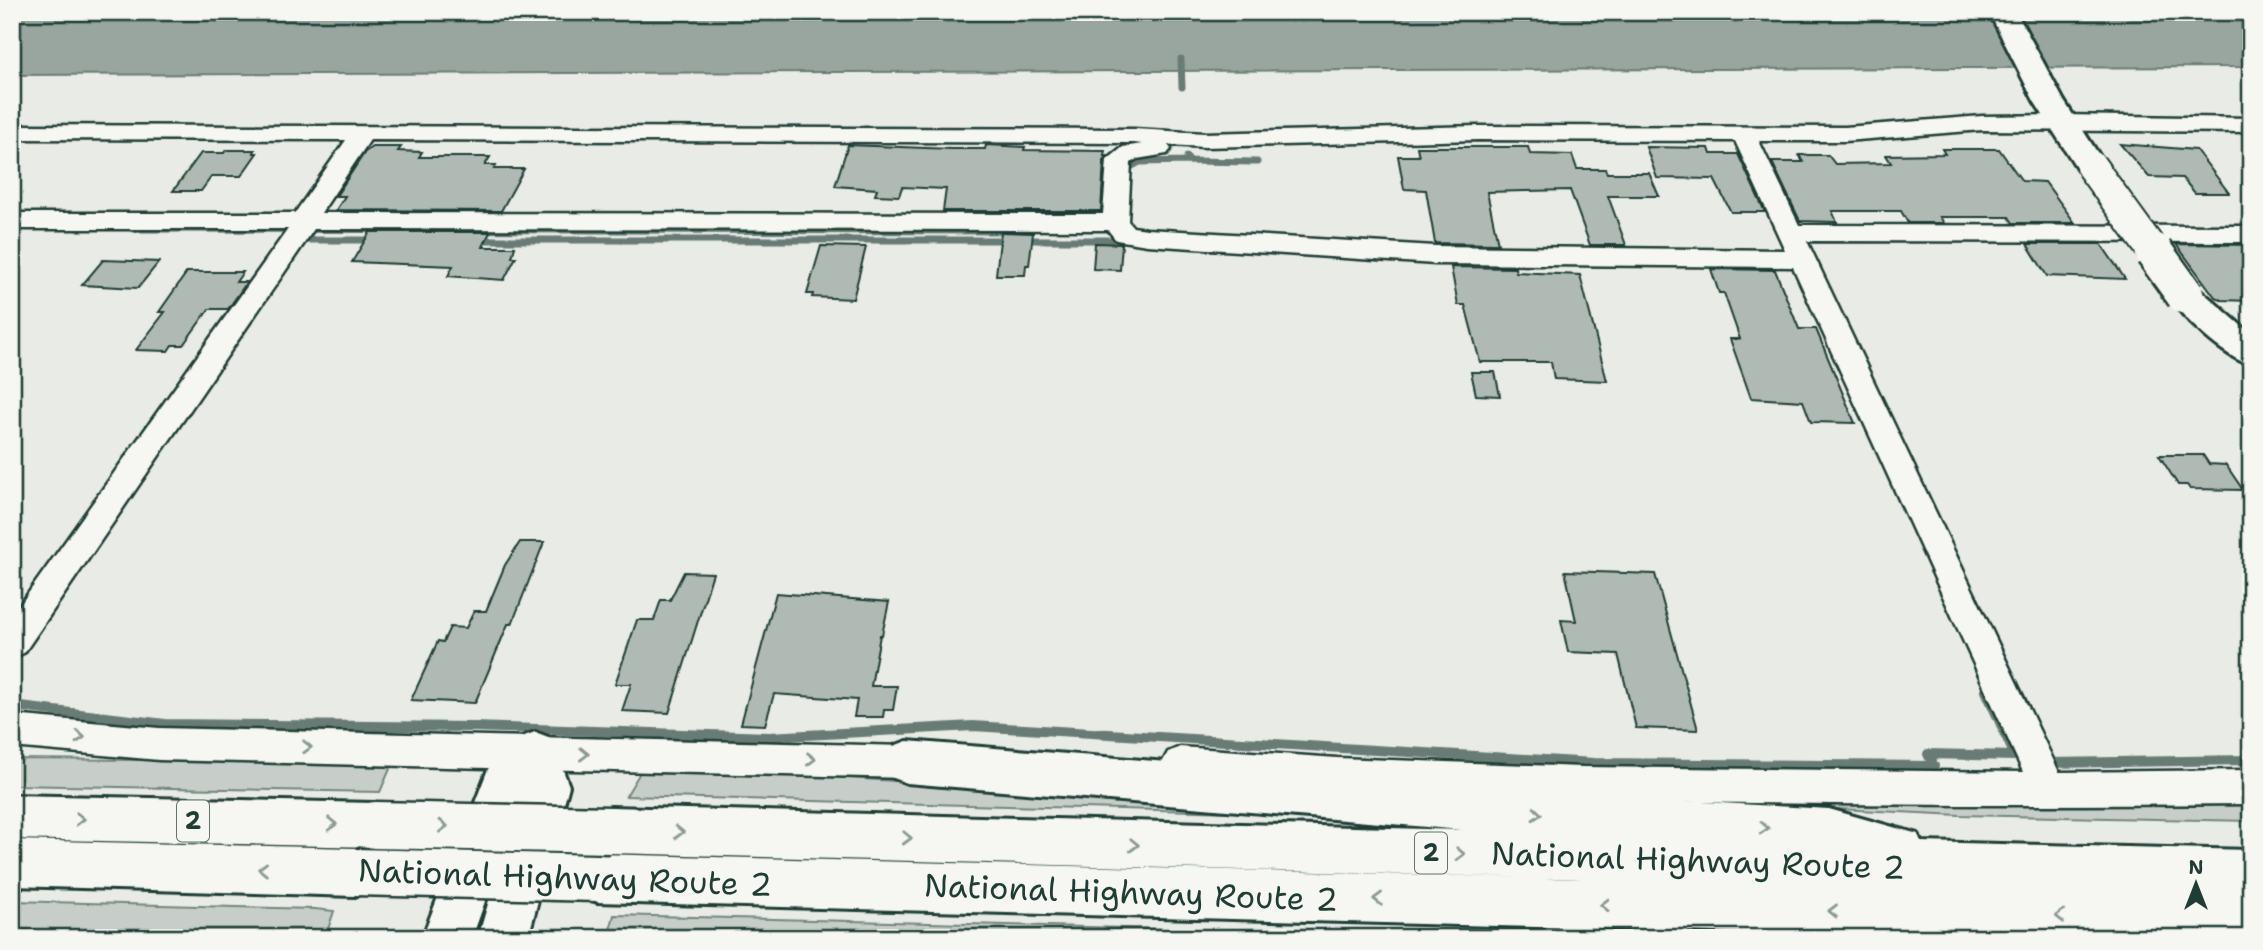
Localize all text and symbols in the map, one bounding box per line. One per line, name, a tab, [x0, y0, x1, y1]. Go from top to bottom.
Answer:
one-way arrow	[75, 729, 86, 744]
one-way arrow	[302, 740, 313, 755]
one-way arrow	[579, 746, 590, 762]
one-way arrow	[806, 752, 817, 767]
road number: 2	[177, 800, 209, 842]
one-way arrow	[1532, 806, 1543, 821]
one-way arrow	[76, 811, 86, 827]
one-way arrow	[328, 816, 338, 832]
one-way arrow	[438, 818, 449, 834]
one-way arrow	[1759, 821, 1770, 836]
one-way arrow	[674, 824, 685, 839]
one-way arrow	[901, 831, 912, 846]
street label: National Highway Route 2	[1490, 831, 1906, 889]
road number: 2	[1415, 832, 1447, 874]
one-way arrow	[1129, 837, 1140, 853]
one-way arrow	[1454, 846, 1465, 861]
street label: National Highway Route 2	[357, 848, 773, 906]
north arrow	[2162, 848, 2232, 918]
text: N	[2188, 855, 2204, 880]
one-way arrow	[257, 862, 268, 877]
street label: National Highway Route 2	[923, 863, 1339, 921]
one-way arrow	[1372, 891, 1383, 907]
one-way arrow	[1599, 897, 1610, 913]
one-way arrow	[1827, 903, 1838, 918]
one-way arrow	[2054, 909, 2065, 924]

